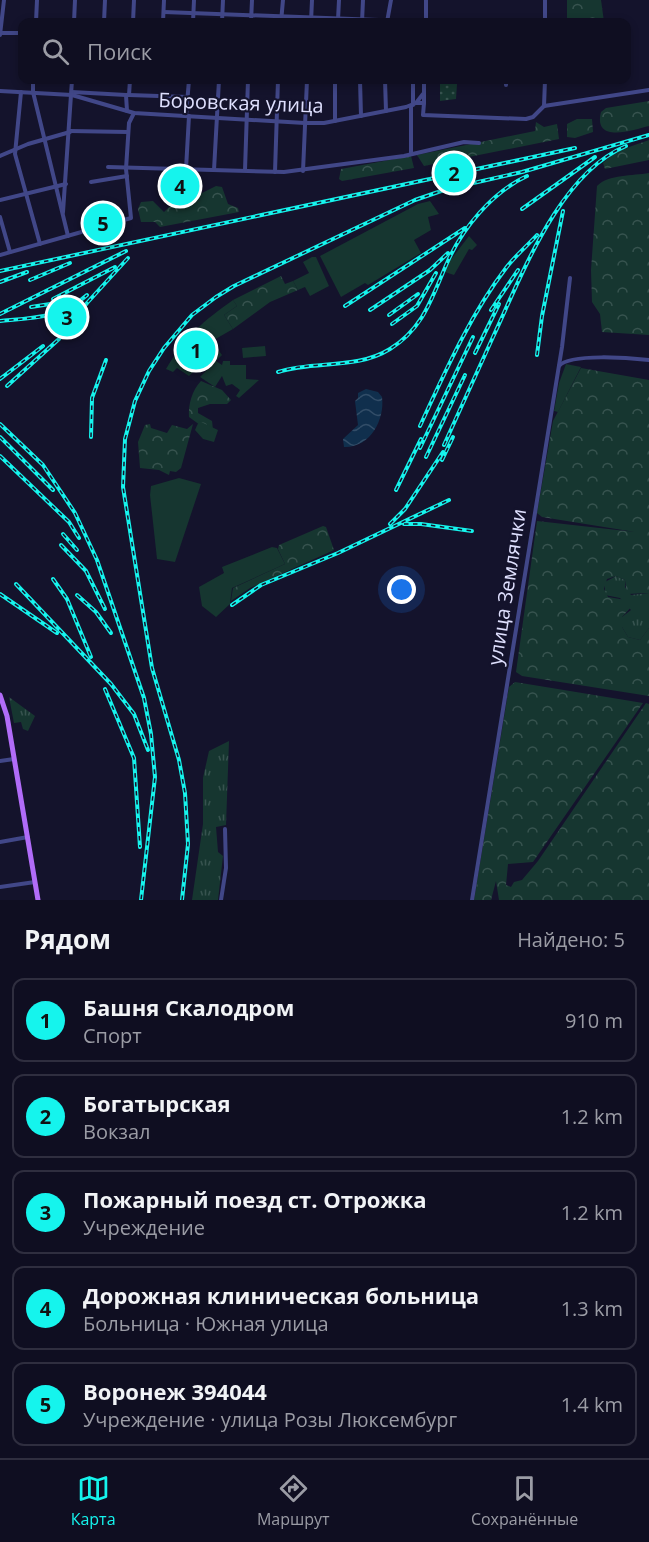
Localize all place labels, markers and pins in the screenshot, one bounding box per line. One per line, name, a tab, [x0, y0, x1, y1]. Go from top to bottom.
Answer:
pin: 2	[434, 150, 474, 195]
pin: 4	[160, 164, 200, 208]
pin: 5	[84, 200, 122, 246]
pin: 3	[48, 294, 86, 340]
pin: 1	[176, 328, 216, 372]

